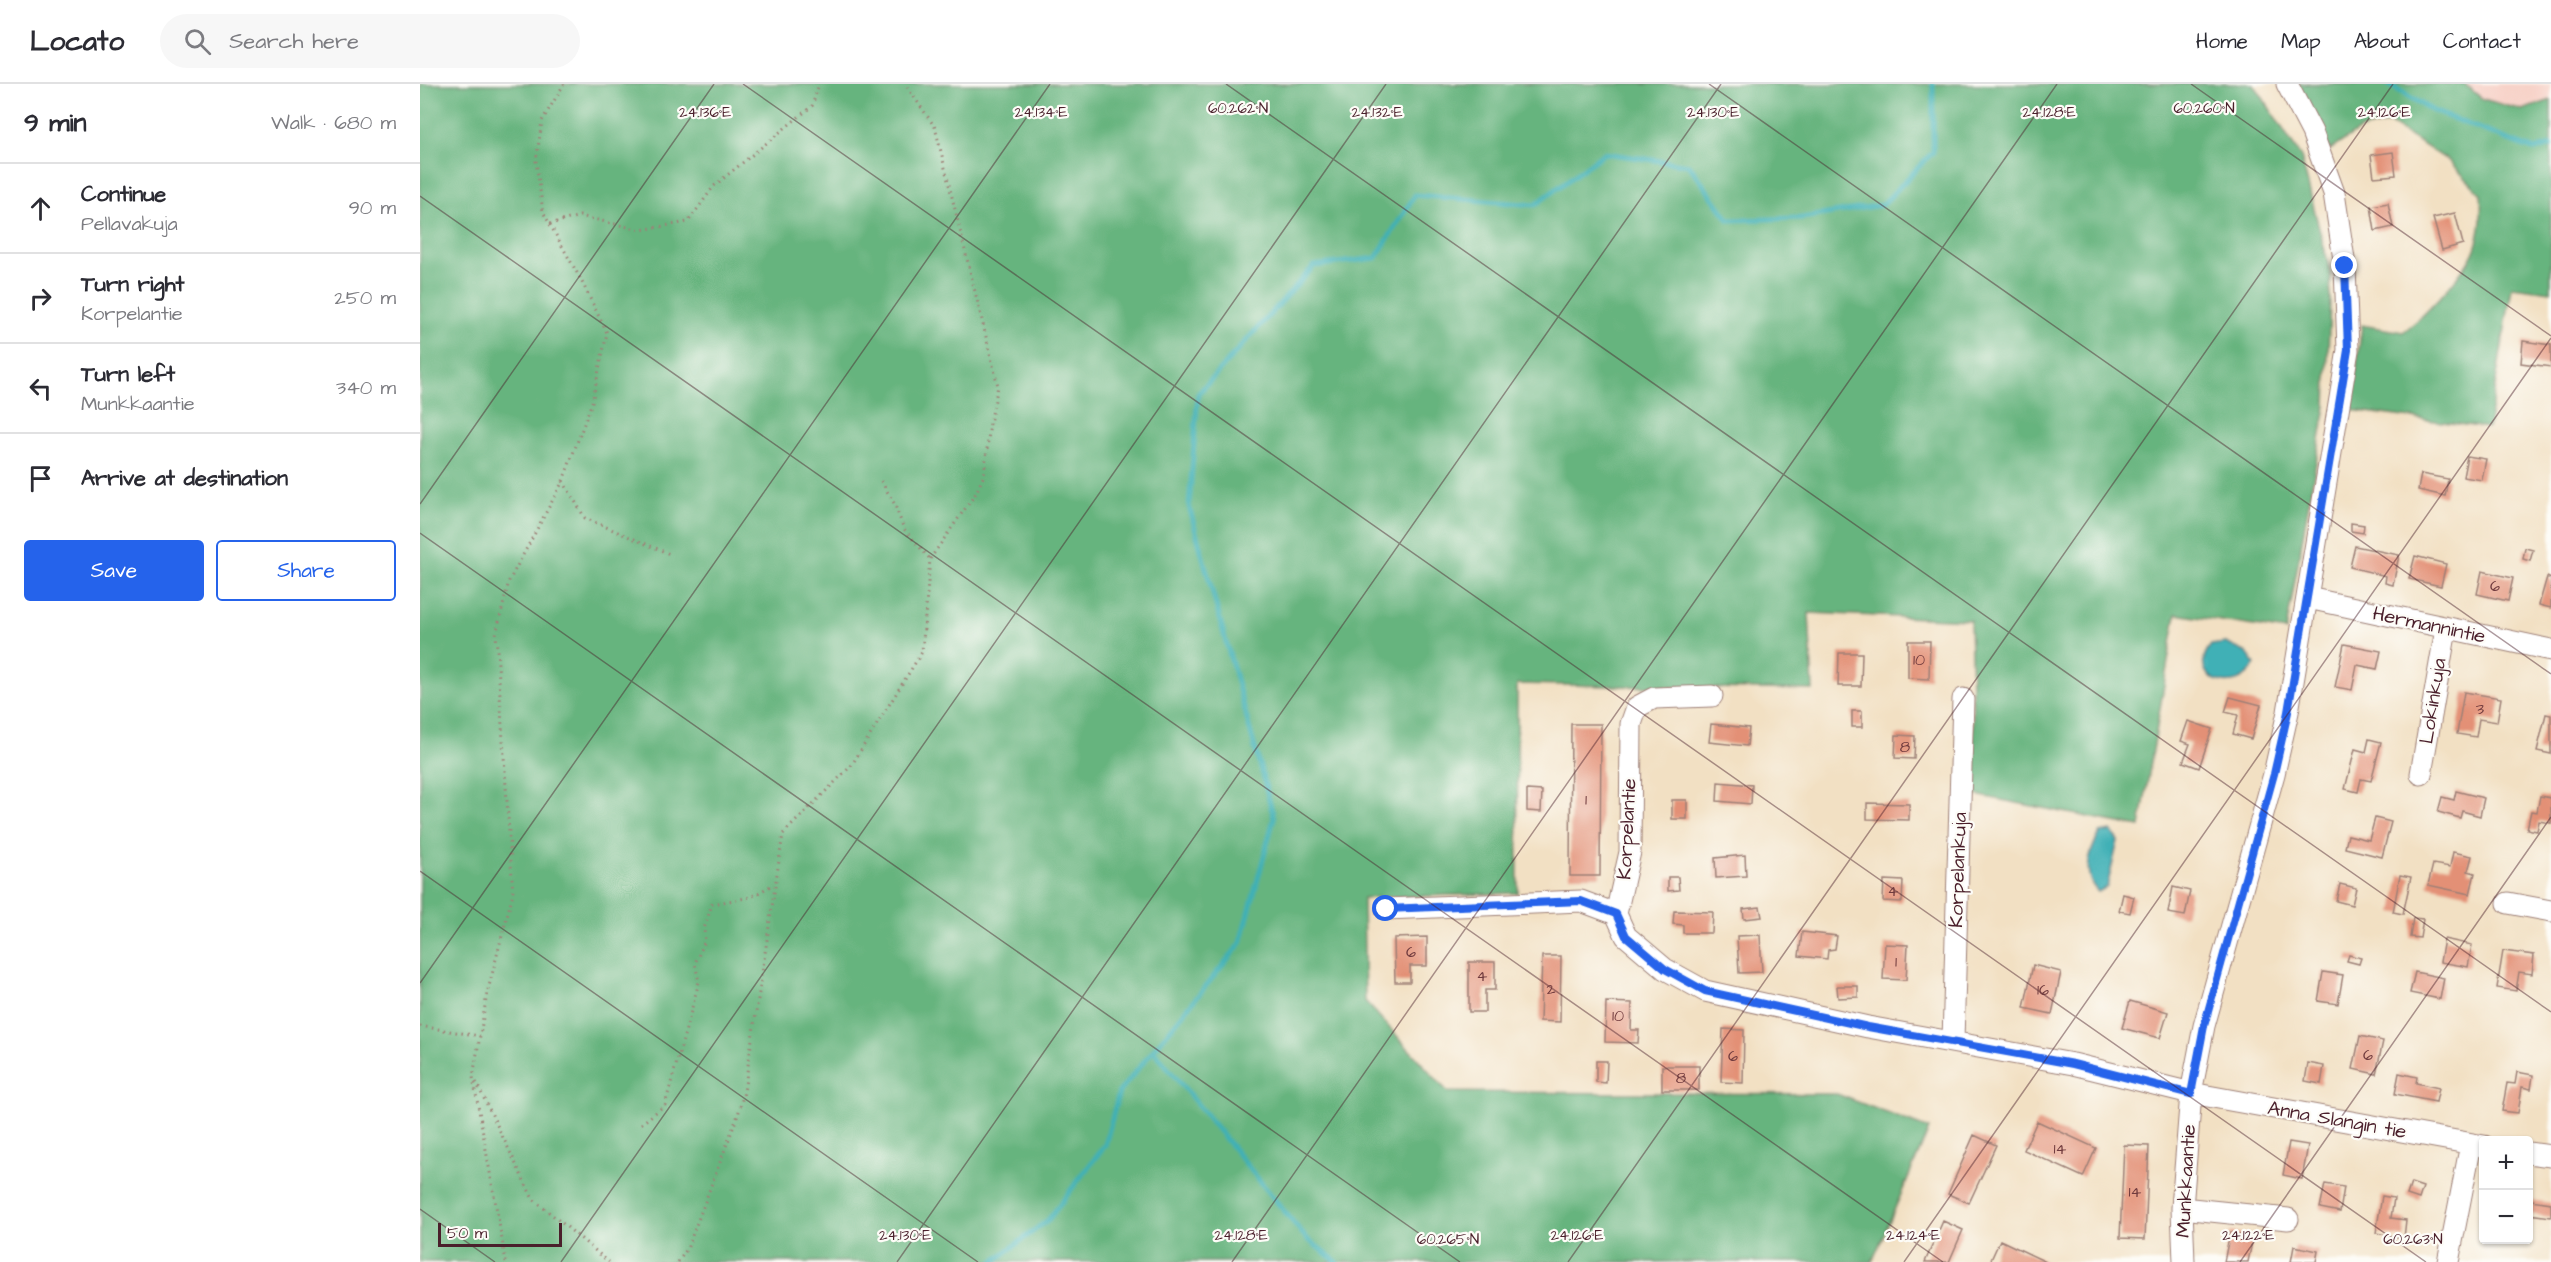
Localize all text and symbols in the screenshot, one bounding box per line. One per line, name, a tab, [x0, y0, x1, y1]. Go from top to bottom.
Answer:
search box	[160, 14, 580, 68]
text: Locato	[30, 22, 124, 61]
icon: search	[181, 25, 214, 58]
text: Search here	[229, 26, 359, 57]
text: Home	[2196, 27, 2248, 56]
text: Map	[2281, 27, 2321, 56]
text: About	[2354, 27, 2410, 56]
text: Contact	[2443, 27, 2521, 56]
text: 60.262°N	[1208, 98, 1268, 119]
text: 60.260°N	[2173, 98, 2235, 119]
text: 24.136°E	[679, 102, 731, 123]
text: 24.134°E	[1015, 102, 1068, 123]
text: 24.132°E	[1351, 102, 1403, 123]
text: 24.130°E	[1687, 102, 1739, 123]
text: 24.128°E	[2022, 102, 2076, 123]
text: 24.126°E	[2358, 102, 2411, 123]
text: 9 min	[24, 105, 86, 141]
text: Walk · 680 m	[271, 109, 396, 137]
text: Continue	[81, 179, 166, 210]
icon: ahead	[24, 192, 57, 225]
text: 90 m	[348, 194, 396, 222]
text: Pellavakuja	[81, 210, 178, 238]
route end	[2331, 252, 2357, 278]
text: Turn right	[81, 269, 184, 300]
icon: right	[24, 282, 57, 315]
text: 250 m	[334, 284, 396, 312]
text: Korpelantie	[81, 300, 183, 328]
text: Turn left	[81, 359, 175, 390]
icon: left	[24, 372, 57, 405]
text: 340 m	[336, 374, 396, 402]
text: Munkkaantie	[81, 390, 195, 418]
icon: arrive	[24, 462, 57, 495]
text: Arrive at destination	[81, 463, 288, 494]
button: Save	[24, 540, 204, 601]
button: Share	[216, 540, 396, 601]
house number: 6	[2490, 575, 2500, 597]
street label: Hermannintie	[2370, 599, 2488, 651]
house number: 10	[1913, 649, 1925, 671]
street label: Lokinkuja	[2412, 656, 2454, 746]
house number: 3	[2476, 698, 2484, 720]
house number: 8	[1900, 736, 1910, 758]
street label: Korpelantie	[1610, 777, 1644, 880]
house number: 1	[1585, 789, 1587, 811]
street label: Korpelankuja	[1942, 812, 1974, 928]
house number: 4	[1888, 880, 1899, 902]
route start	[1372, 895, 1398, 921]
house number: 6	[1406, 941, 1416, 963]
house number: 1	[1895, 951, 1897, 973]
house number: 4	[1477, 965, 1488, 987]
house number: 2	[1546, 978, 1556, 1000]
house number: 16	[2037, 979, 2049, 1001]
house number: 10	[1612, 1005, 1624, 1027]
house number: 6	[2363, 1044, 2373, 1066]
house number: 6	[1728, 1045, 1738, 1067]
house number: 8	[1676, 1067, 1686, 1089]
street label: Anna Slangin tie	[2265, 1094, 2409, 1147]
street label: Munkkaantie	[2169, 1123, 2203, 1238]
map controls	[2479, 1136, 2533, 1244]
button: +	[2479, 1136, 2533, 1190]
house number: 14	[2054, 1138, 2067, 1160]
house number: 14	[2129, 1181, 2142, 1203]
button: −	[2479, 1190, 2533, 1244]
scale bar	[438, 1220, 562, 1248]
text: 50 m	[447, 1222, 487, 1244]
text: 24.130°E	[879, 1225, 931, 1246]
text: 24.128°E	[1214, 1225, 1268, 1246]
text: 24.126°E	[1551, 1225, 1604, 1246]
text: 24.124°E	[1886, 1225, 1940, 1246]
text: 24.122°E	[2222, 1225, 2274, 1246]
text: 60.265°N	[1417, 1229, 1479, 1250]
text: 60.263°N	[2383, 1229, 2443, 1250]

